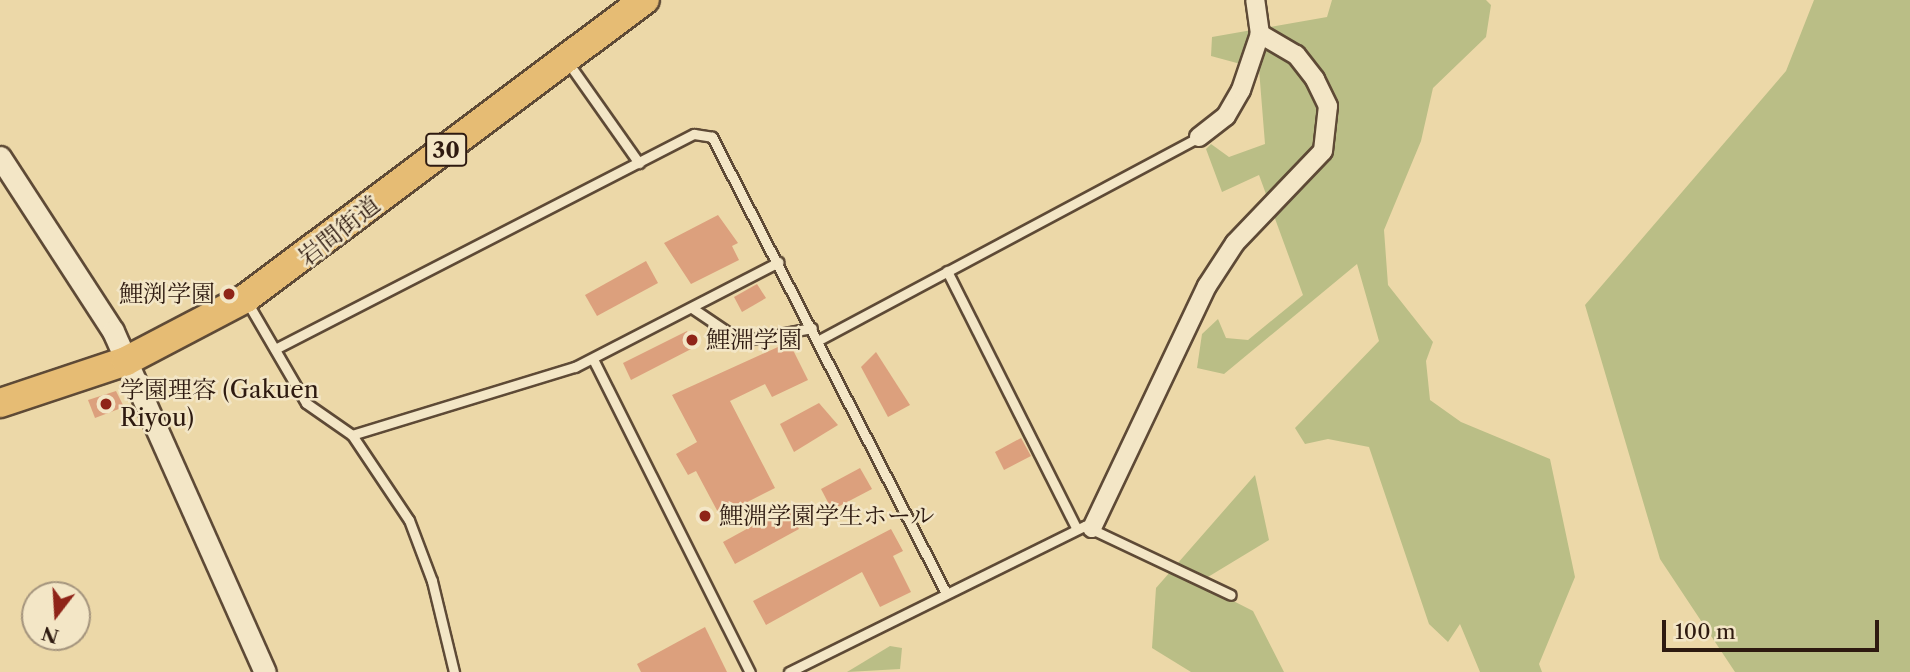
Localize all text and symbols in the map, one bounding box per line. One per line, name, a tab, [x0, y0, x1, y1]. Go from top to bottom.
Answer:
road number: 30	[425, 130, 467, 169]
street label: 岩間街道	[292, 190, 386, 272]
place label: 鯉渕学園	[119, 280, 215, 308]
marker: 鯉渕学園	[221, 286, 237, 302]
place label: 鯉淵学園	[706, 326, 802, 354]
marker: 鯉淵学園	[684, 332, 700, 348]
place label: 学園理容 (Gakuen Riyou)	[120, 376, 318, 432]
marker: 学園理容 (Gakuen Riyou)	[98, 396, 114, 412]
place label: 鯉淵学園学生ホール	[719, 502, 935, 530]
marker: 鯉淵学園学生ホール	[697, 508, 713, 524]
north arrow	[21, 581, 91, 651]
scale bar	[1665, 606, 1882, 650]
text: 100 m	[1675, 619, 1736, 644]
text: N	[39, 621, 62, 648]

